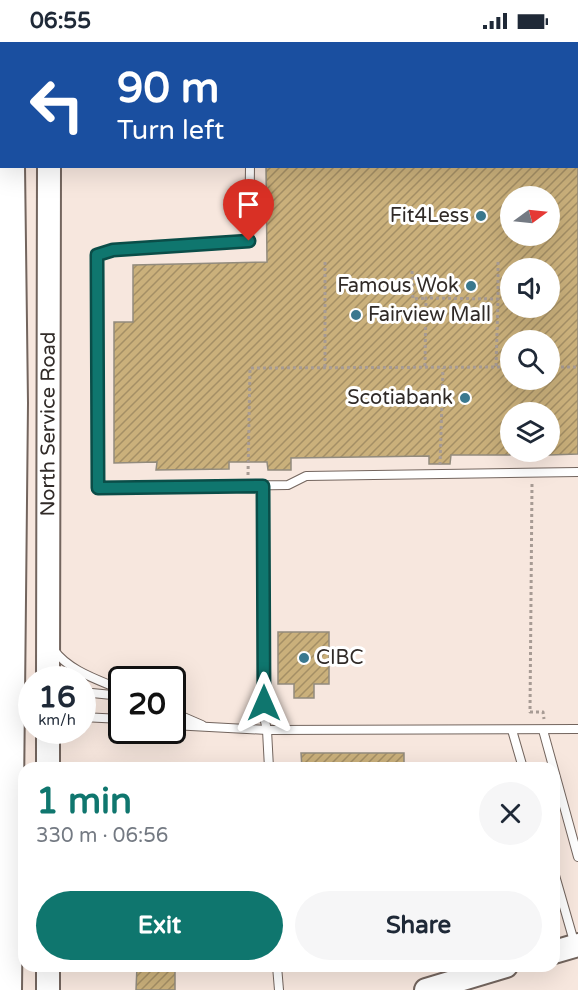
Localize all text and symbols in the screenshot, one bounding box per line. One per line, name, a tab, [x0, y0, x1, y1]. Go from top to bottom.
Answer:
text: 06:55	[30, 8, 91, 34]
text: 90 m	[117, 63, 219, 114]
icon: left	[18, 66, 96, 144]
text: Turn left	[117, 114, 224, 147]
pin	[223, 179, 274, 241]
north arrow	[500, 186, 560, 246]
map controls	[500, 186, 560, 462]
icon: arrive	[232, 188, 265, 221]
place label: Fit4Less	[390, 204, 469, 228]
marker: Fit4Less	[474, 209, 488, 223]
button: sound	[500, 258, 560, 318]
place label: Famous Wok	[337, 274, 459, 298]
marker: Famous Wok	[464, 279, 478, 293]
place label: Fairview Mall	[368, 303, 491, 327]
marker: Fairview Mall	[349, 308, 363, 322]
button: search	[500, 330, 560, 390]
street label: North Service Road	[36, 331, 61, 517]
place label: Scotiabank	[347, 386, 453, 410]
marker: Scotiabank	[458, 391, 472, 405]
button: layers	[500, 402, 560, 462]
place label: CIBC	[316, 646, 363, 670]
marker: CIBC	[297, 651, 311, 665]
speed limit sign: 20	[108, 666, 186, 744]
position arrow	[232, 671, 296, 735]
text: 16	[38, 679, 76, 716]
text: km/h	[38, 711, 76, 729]
text: 1 min	[36, 780, 132, 823]
button: close	[479, 782, 542, 845]
text: 330 m · 06:56	[36, 824, 168, 848]
button: Exit	[36, 891, 283, 960]
button: Share	[295, 891, 542, 960]

